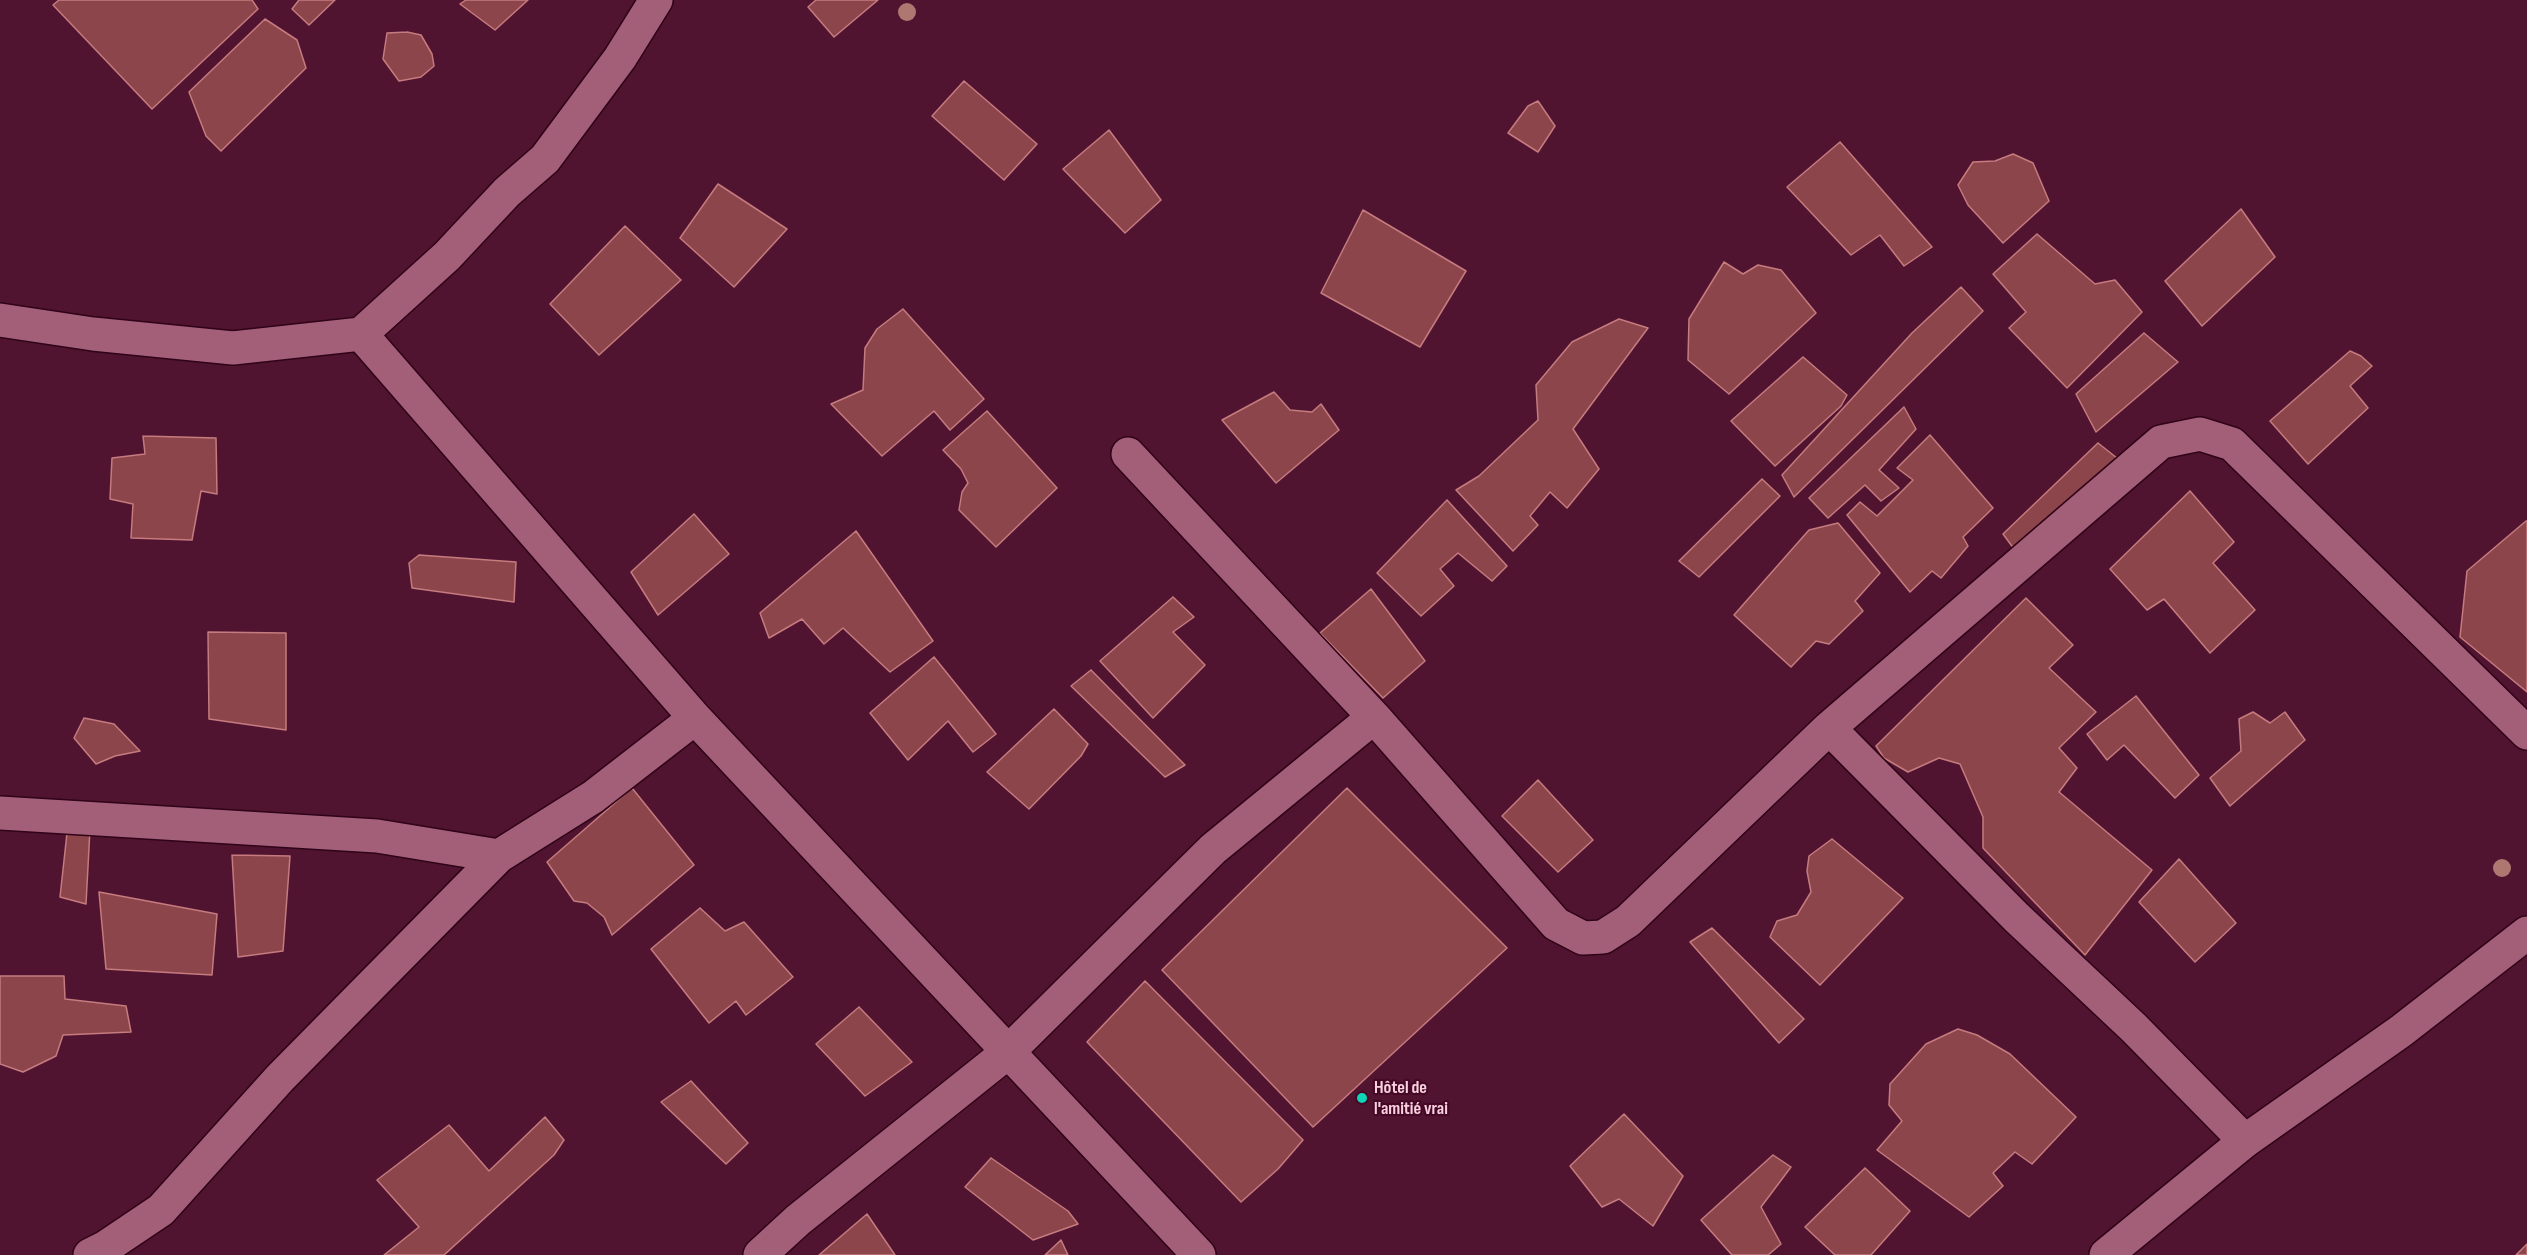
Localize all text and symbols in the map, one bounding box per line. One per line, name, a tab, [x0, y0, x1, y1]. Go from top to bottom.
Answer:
place label: Hôtel de l'amitié vrai	[1374, 1077, 1448, 1120]
marker: Hôtel de l'amitié vrai	[1355, 1091, 1369, 1105]

